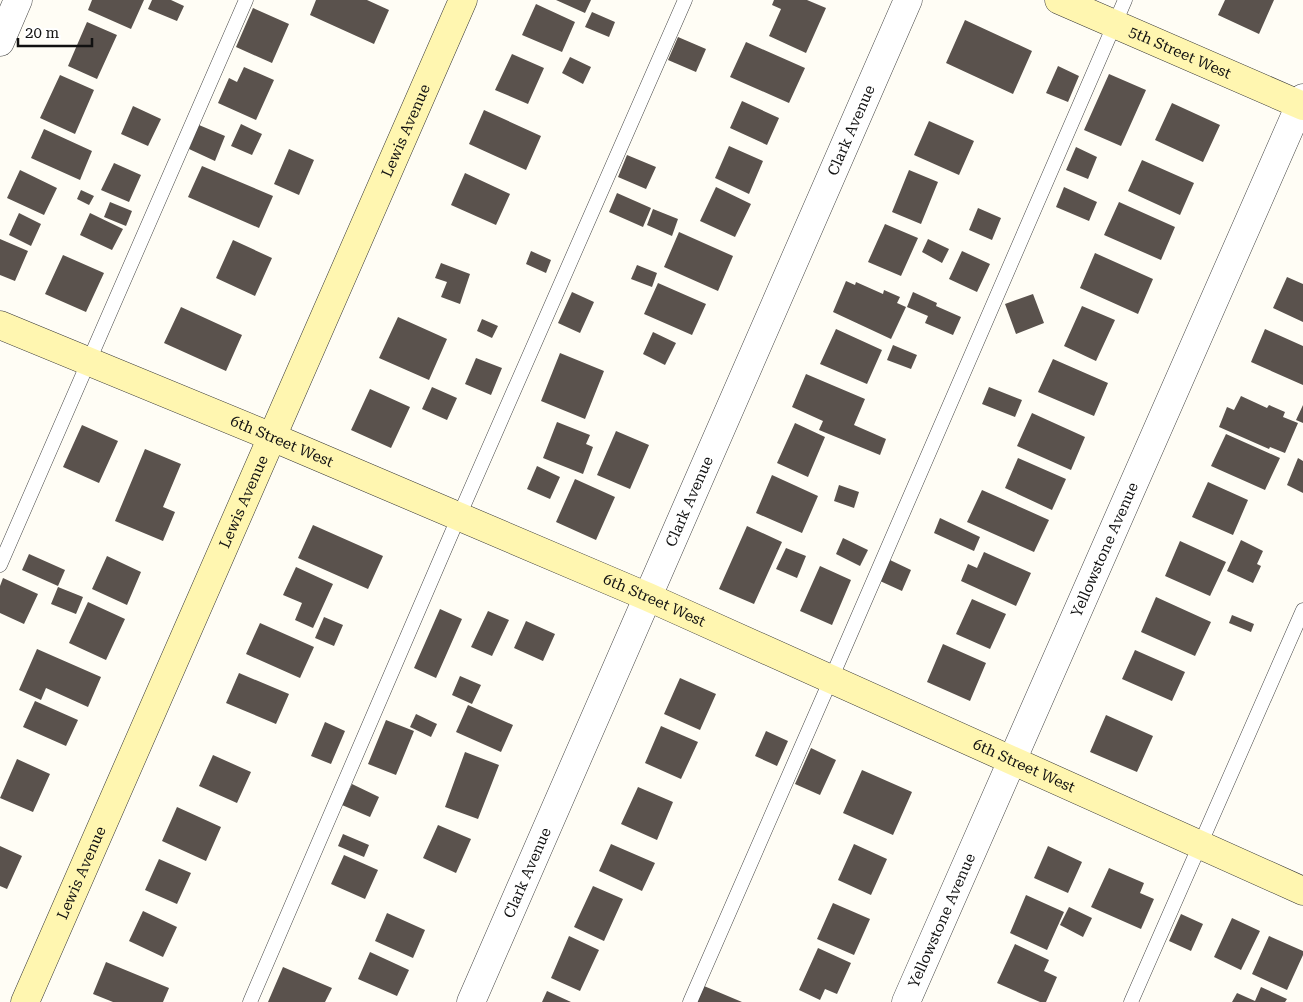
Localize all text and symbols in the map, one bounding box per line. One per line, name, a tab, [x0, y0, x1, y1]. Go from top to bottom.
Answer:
scale bar	[18, 15, 91, 47]
street label: 5th Street West	[1126, 22, 1234, 83]
text: 20 m	[25, 24, 60, 42]
street label: Lewis Avenue	[378, 81, 434, 180]
street label: Clark Avenue	[824, 82, 879, 178]
street label: 6th Street West	[228, 412, 336, 471]
street label: Lewis Avenue	[216, 453, 272, 551]
street label: Clark Avenue	[662, 454, 717, 550]
street label: Yellowstone Avenue	[1067, 480, 1142, 620]
street label: 6th Street West	[601, 570, 709, 631]
street label: 6th Street West	[970, 735, 1078, 797]
street label: Lewis Avenue	[53, 824, 110, 922]
street label: Clark Avenue	[500, 825, 555, 921]
street label: Yellowstone Avenue	[904, 850, 979, 991]

